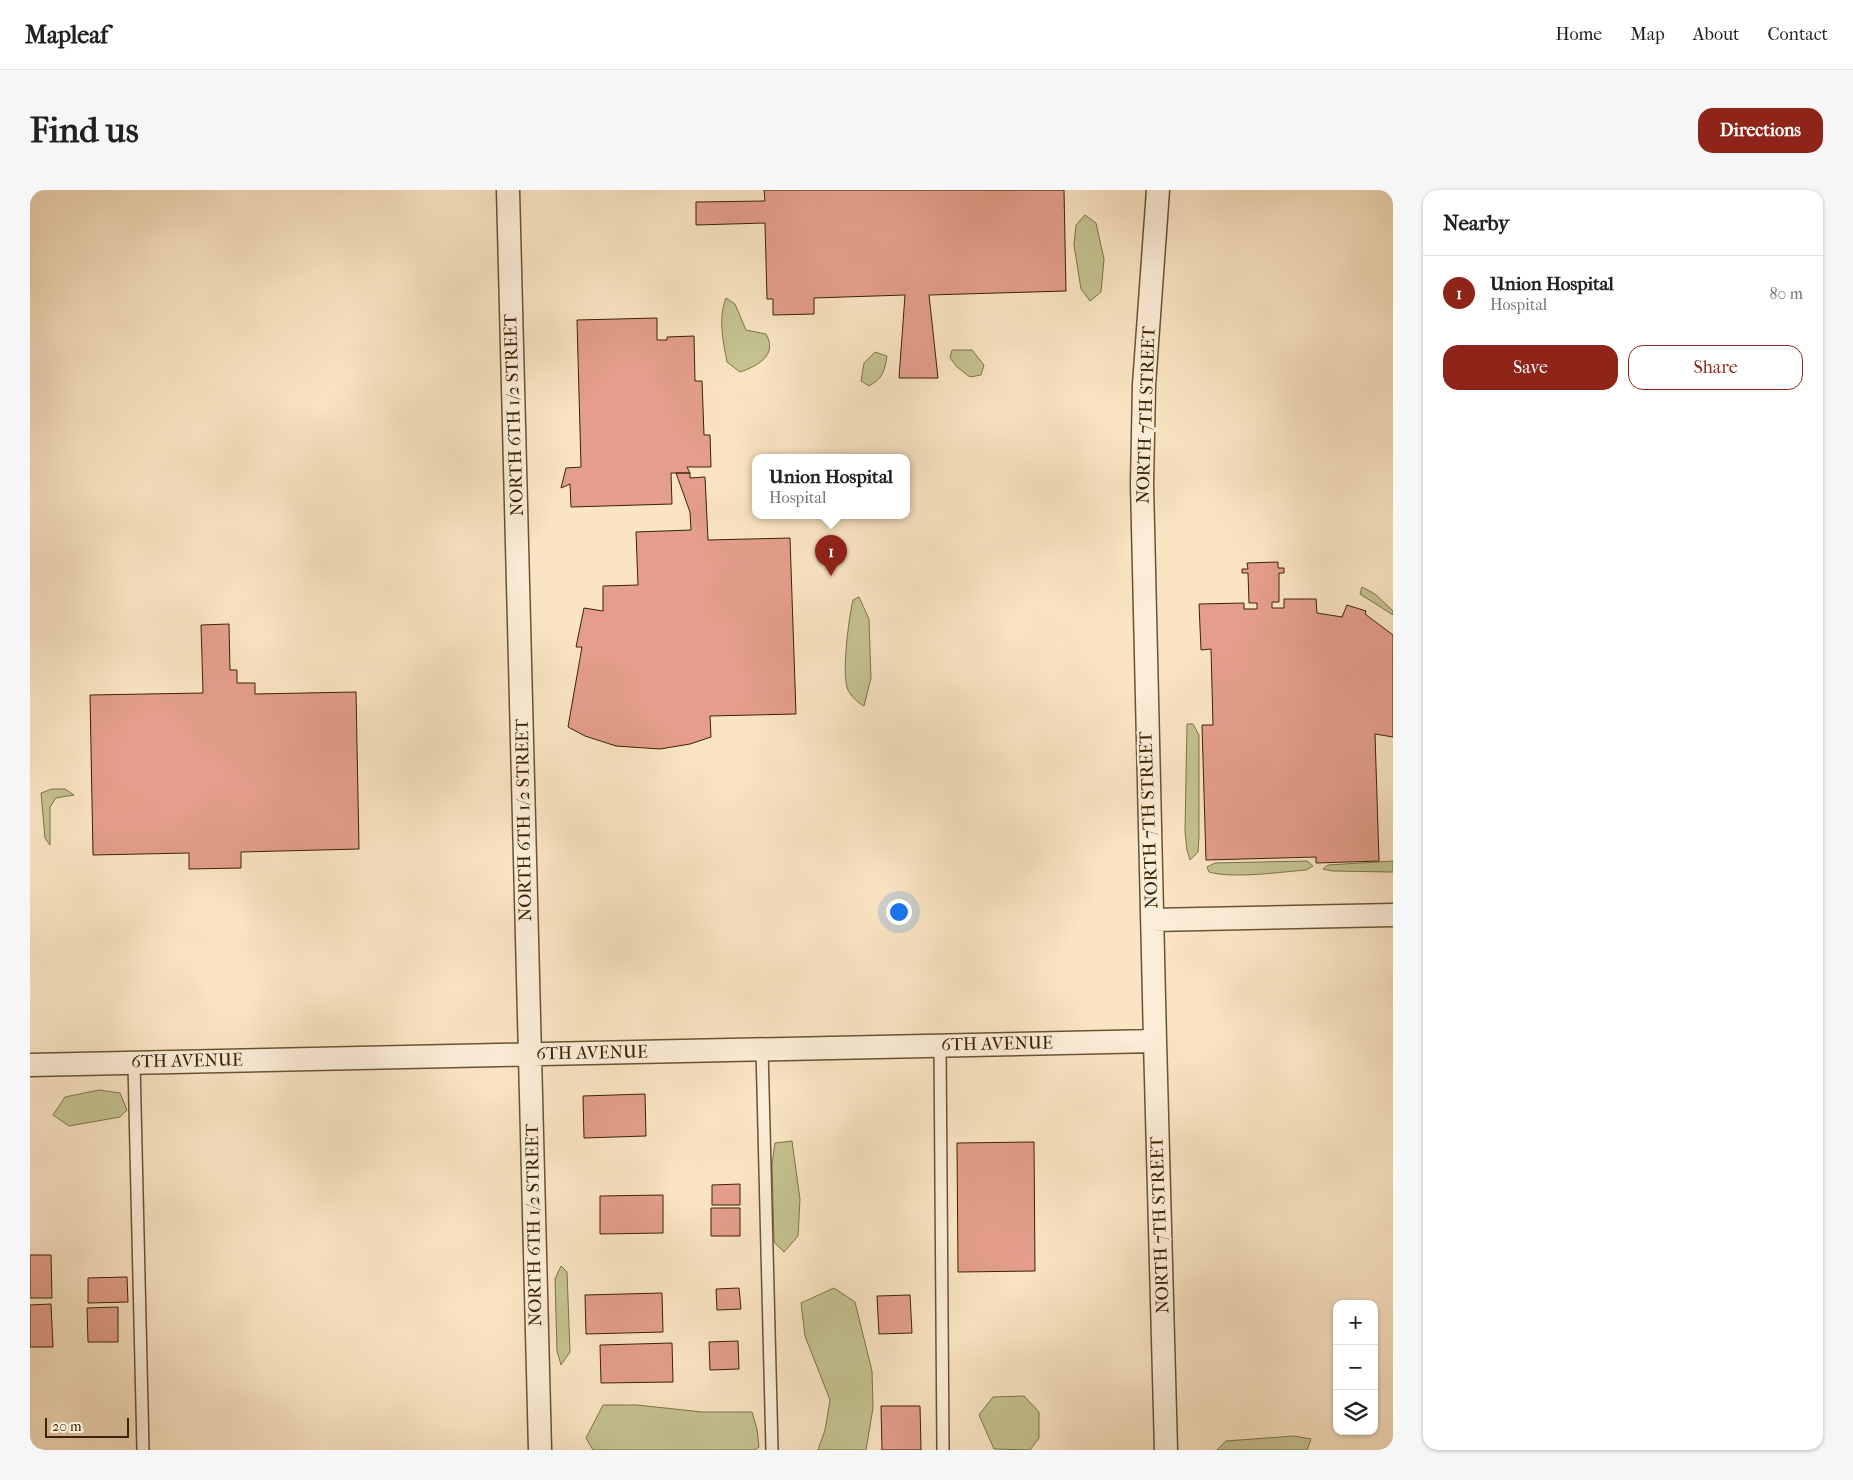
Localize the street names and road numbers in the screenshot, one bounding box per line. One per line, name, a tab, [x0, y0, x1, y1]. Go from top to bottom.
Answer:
street label: NORTH 6TH 1/2 STREET	[500, 312, 528, 517]
street label: NORTH 7TH STREET	[1132, 325, 1160, 504]
street label: NORTH 6TH 1/2 STREET	[512, 718, 536, 922]
street label: NORTH 7TH STREET	[1135, 730, 1163, 909]
street label: 6TH AVENUE	[941, 1033, 1053, 1055]
street label: 6TH AVENUE	[536, 1042, 648, 1064]
street label: 6TH AVENUE	[131, 1050, 243, 1072]
street label: NORTH 6TH 1/2 STREET	[522, 1123, 546, 1327]
street label: NORTH 7TH STREET	[1146, 1135, 1174, 1314]

